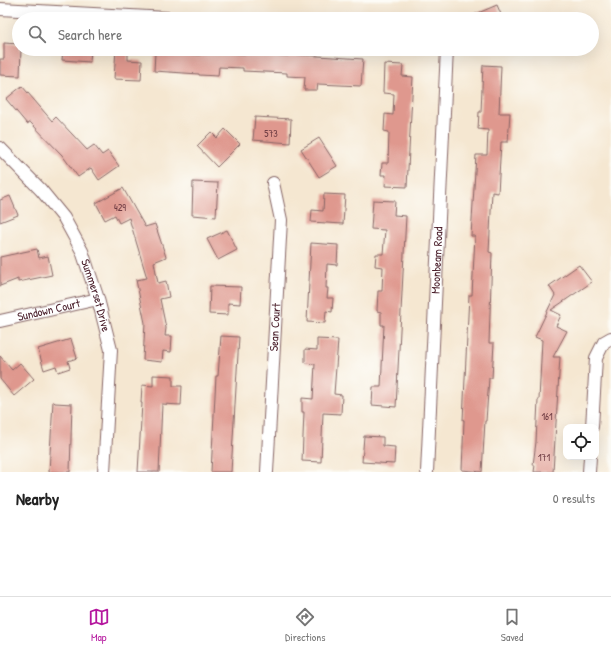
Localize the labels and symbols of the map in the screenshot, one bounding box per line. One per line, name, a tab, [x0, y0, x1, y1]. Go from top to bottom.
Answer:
house number: 573	[264, 127, 278, 140]
house number: 429	[114, 201, 126, 214]
street label: Moonbeam Road	[426, 226, 447, 294]
street label: Summerset Drive	[77, 257, 115, 334]
street label: Sundown Court	[16, 294, 83, 325]
street label: Sean Court	[265, 302, 284, 352]
house number: 161	[541, 410, 553, 423]
house number: 171	[538, 451, 550, 464]

